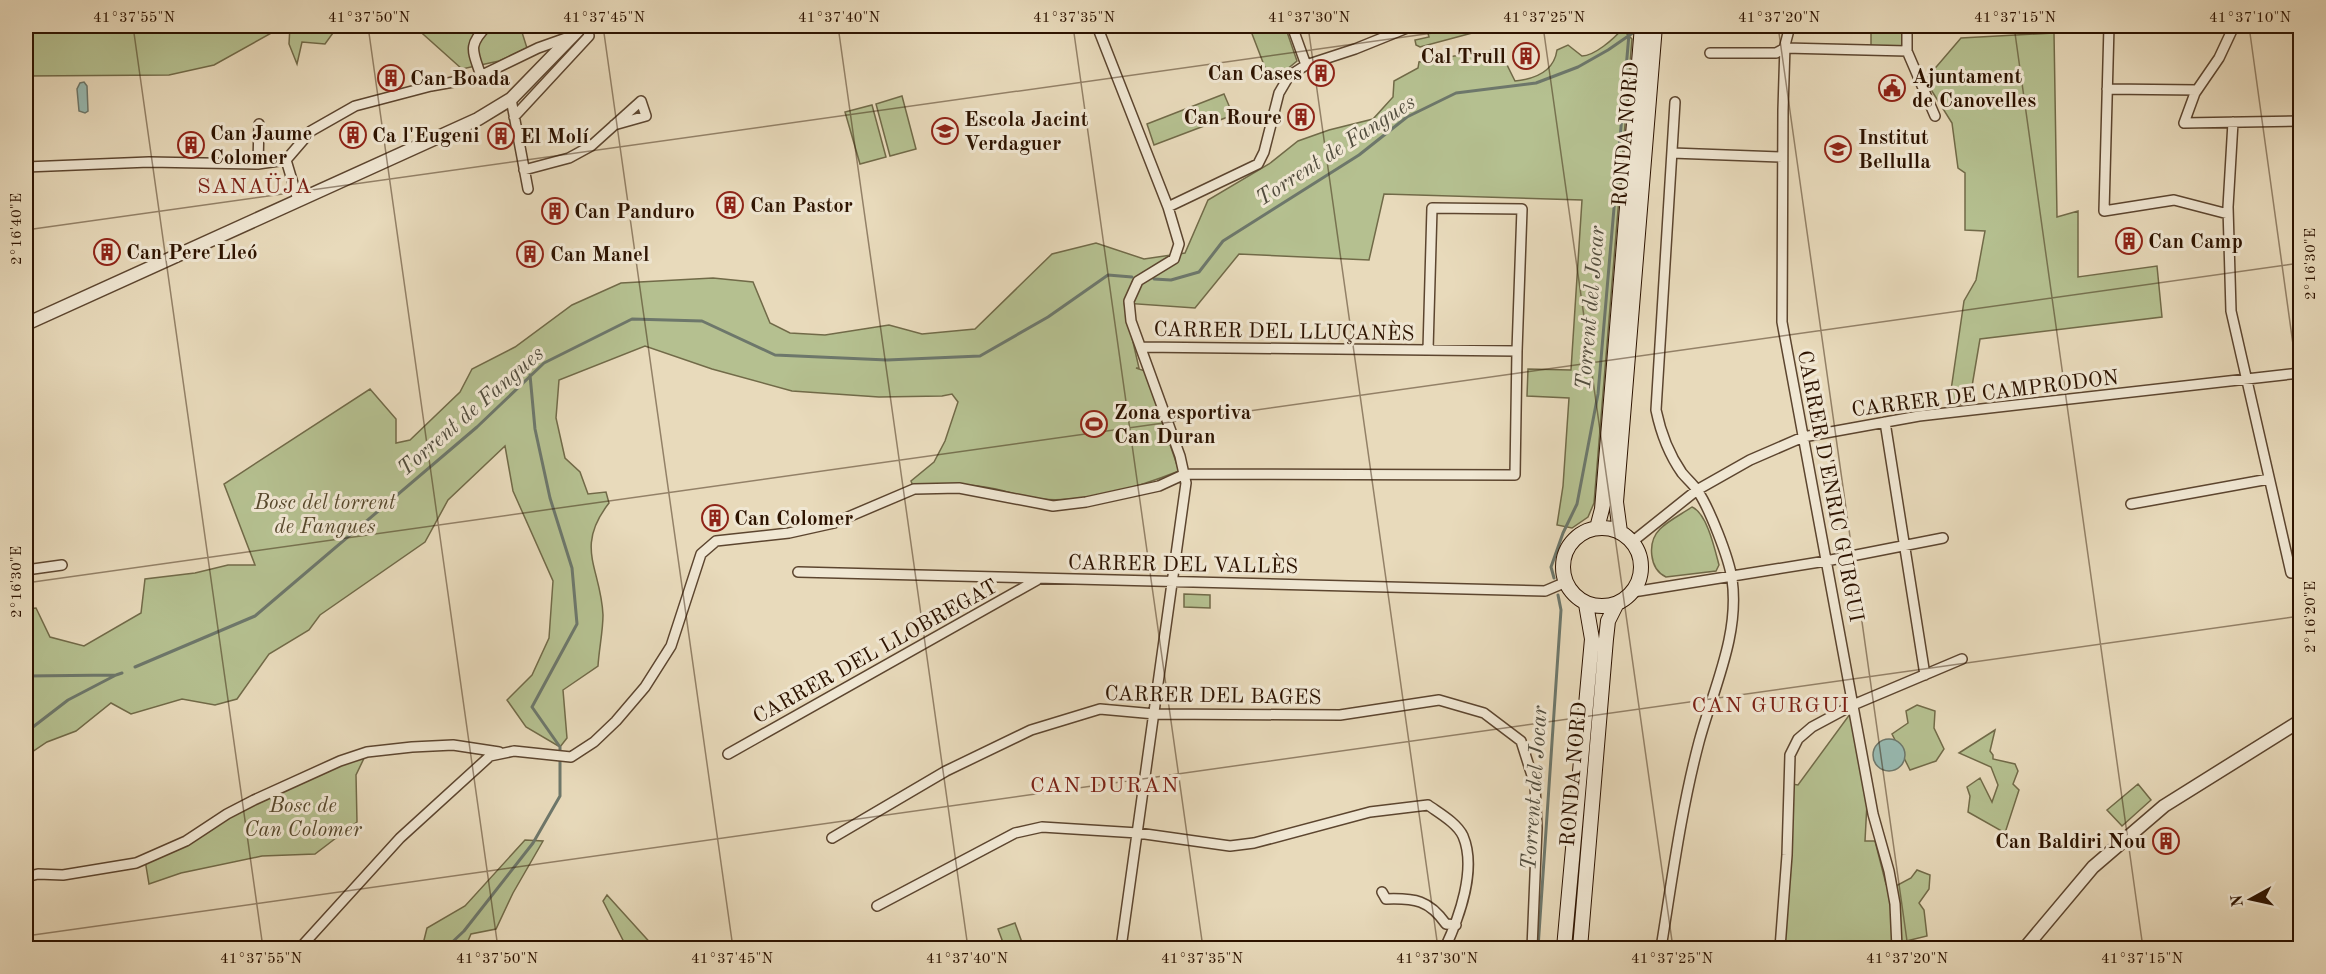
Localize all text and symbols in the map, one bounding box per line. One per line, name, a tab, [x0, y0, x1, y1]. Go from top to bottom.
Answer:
text: 41°37'55"N	[93, 11, 175, 26]
text: 41°37'50"N	[328, 11, 410, 26]
text: 41°37'45"N	[563, 11, 645, 26]
text: 41°37'40"N	[798, 11, 880, 26]
text: 41°37'35"N	[1033, 11, 1115, 26]
text: 41°37'30"N	[1268, 11, 1350, 26]
text: 41°37'25"N	[1503, 11, 1585, 26]
text: 41°37'20"N	[1738, 11, 1820, 26]
text: 41°37'15"N	[1974, 11, 2056, 26]
text: 41°37'10"N	[2209, 11, 2291, 26]
building icon: Cal Trull	[1511, 41, 1541, 71]
place label: Cal Trull	[1420, 47, 1506, 68]
building icon: Can Cases	[1306, 58, 1336, 88]
street label: RONDA NORD	[1610, 61, 1643, 207]
building icon: Can Boada	[376, 63, 406, 93]
place label: Can Cases	[1207, 64, 1302, 85]
place label: Ajuntament de Canovelles	[1912, 67, 2036, 112]
place label: Can Boada	[410, 69, 511, 90]
public building icon: Ajuntament de Canovelles	[1877, 73, 1907, 103]
water label: Torrent de Fangues	[1252, 91, 1420, 210]
building icon: Can Roure	[1286, 102, 1316, 132]
place label: Can Roure	[1183, 108, 1282, 129]
place label: Escola Jacint Verdaguer	[964, 110, 1089, 155]
school or university icon: Escola Jacint Verdaguer	[930, 116, 960, 146]
building icon: Ca l'Eugeni	[338, 120, 368, 150]
building icon: El Molí	[486, 121, 516, 151]
place label: Can Jaume Colomer	[210, 124, 312, 169]
place label: Ca l'Eugeni	[372, 126, 479, 147]
place label: El Molí	[520, 127, 589, 148]
place label: Institut Bellulla	[1858, 128, 1931, 173]
building icon: Can Jaume Colomer	[176, 130, 206, 160]
school or university icon: Institut Bellulla	[1823, 134, 1853, 164]
district label: SANAÜJA	[197, 173, 313, 198]
building icon: Can Pastor	[715, 190, 745, 220]
text: 2°16'40"E	[10, 193, 25, 265]
building icon: Can Panduro	[540, 196, 570, 226]
place label: Can Pastor	[750, 196, 853, 217]
place label: Can Panduro	[574, 202, 695, 223]
water label: Torrent del Jocar	[1573, 225, 1609, 391]
building icon: Can Camp	[2114, 226, 2144, 256]
text: 2°16'30"E	[2304, 228, 2319, 300]
place label: Can Camp	[2148, 232, 2243, 253]
building icon: Can Pere Lleó	[92, 237, 122, 267]
building icon: Can Manel	[515, 239, 545, 269]
place label: Can Pere Lleó	[126, 243, 258, 264]
place label: Can Manel	[550, 245, 650, 266]
street label: CARRER DEL LLUÇANÈS	[1153, 316, 1415, 345]
water label: Torrent de Fangues	[394, 342, 548, 481]
street label: CARRER D'ENRIC GURGUI	[1793, 349, 1866, 624]
street label: CARRER DE CAMPRODON	[1850, 368, 2120, 421]
place label: Zona esportiva Can Duran	[1114, 403, 1252, 448]
sports icon: Zona esportiva Can Duran	[1079, 409, 1109, 439]
park label: Bosc del torrent de Fangues	[253, 493, 396, 538]
building icon: Can Colomer	[700, 503, 730, 533]
place label: Can Colomer	[734, 509, 853, 530]
text: 2°16'30"E	[10, 546, 25, 618]
street label: CARRER DEL VALLÈS	[1068, 549, 1298, 578]
street label: CARRER DEL LLOBREGAT	[750, 576, 1001, 728]
text: 2°16'20"E	[2304, 581, 2319, 653]
street label: CARRER DEL BAGES	[1104, 684, 1321, 709]
district label: CAN GURGUI	[1692, 695, 1850, 717]
street label: RONDA NORD	[1558, 701, 1591, 847]
water label: Torrent del Jocar	[1518, 705, 1552, 871]
district label: CAN DURAN	[1030, 775, 1180, 797]
park label: Bosc de Can Colomer	[244, 796, 363, 841]
building icon: Can Baldiri Nou	[2151, 826, 2181, 856]
place label: Can Baldiri Nou	[1995, 832, 2146, 853]
north arrow	[2221, 869, 2281, 929]
text: N	[2229, 893, 2247, 908]
text: 41°37'55"N	[220, 952, 302, 967]
text: 41°37'50"N	[456, 952, 538, 967]
text: 41°37'45"N	[691, 952, 773, 967]
text: 41°37'40"N	[926, 952, 1008, 967]
text: 41°37'35"N	[1161, 952, 1243, 967]
text: 41°37'30"N	[1396, 952, 1478, 967]
text: 41°37'25"N	[1631, 952, 1713, 967]
text: 41°37'20"N	[1866, 952, 1948, 967]
text: 41°37'15"N	[2101, 952, 2183, 967]

